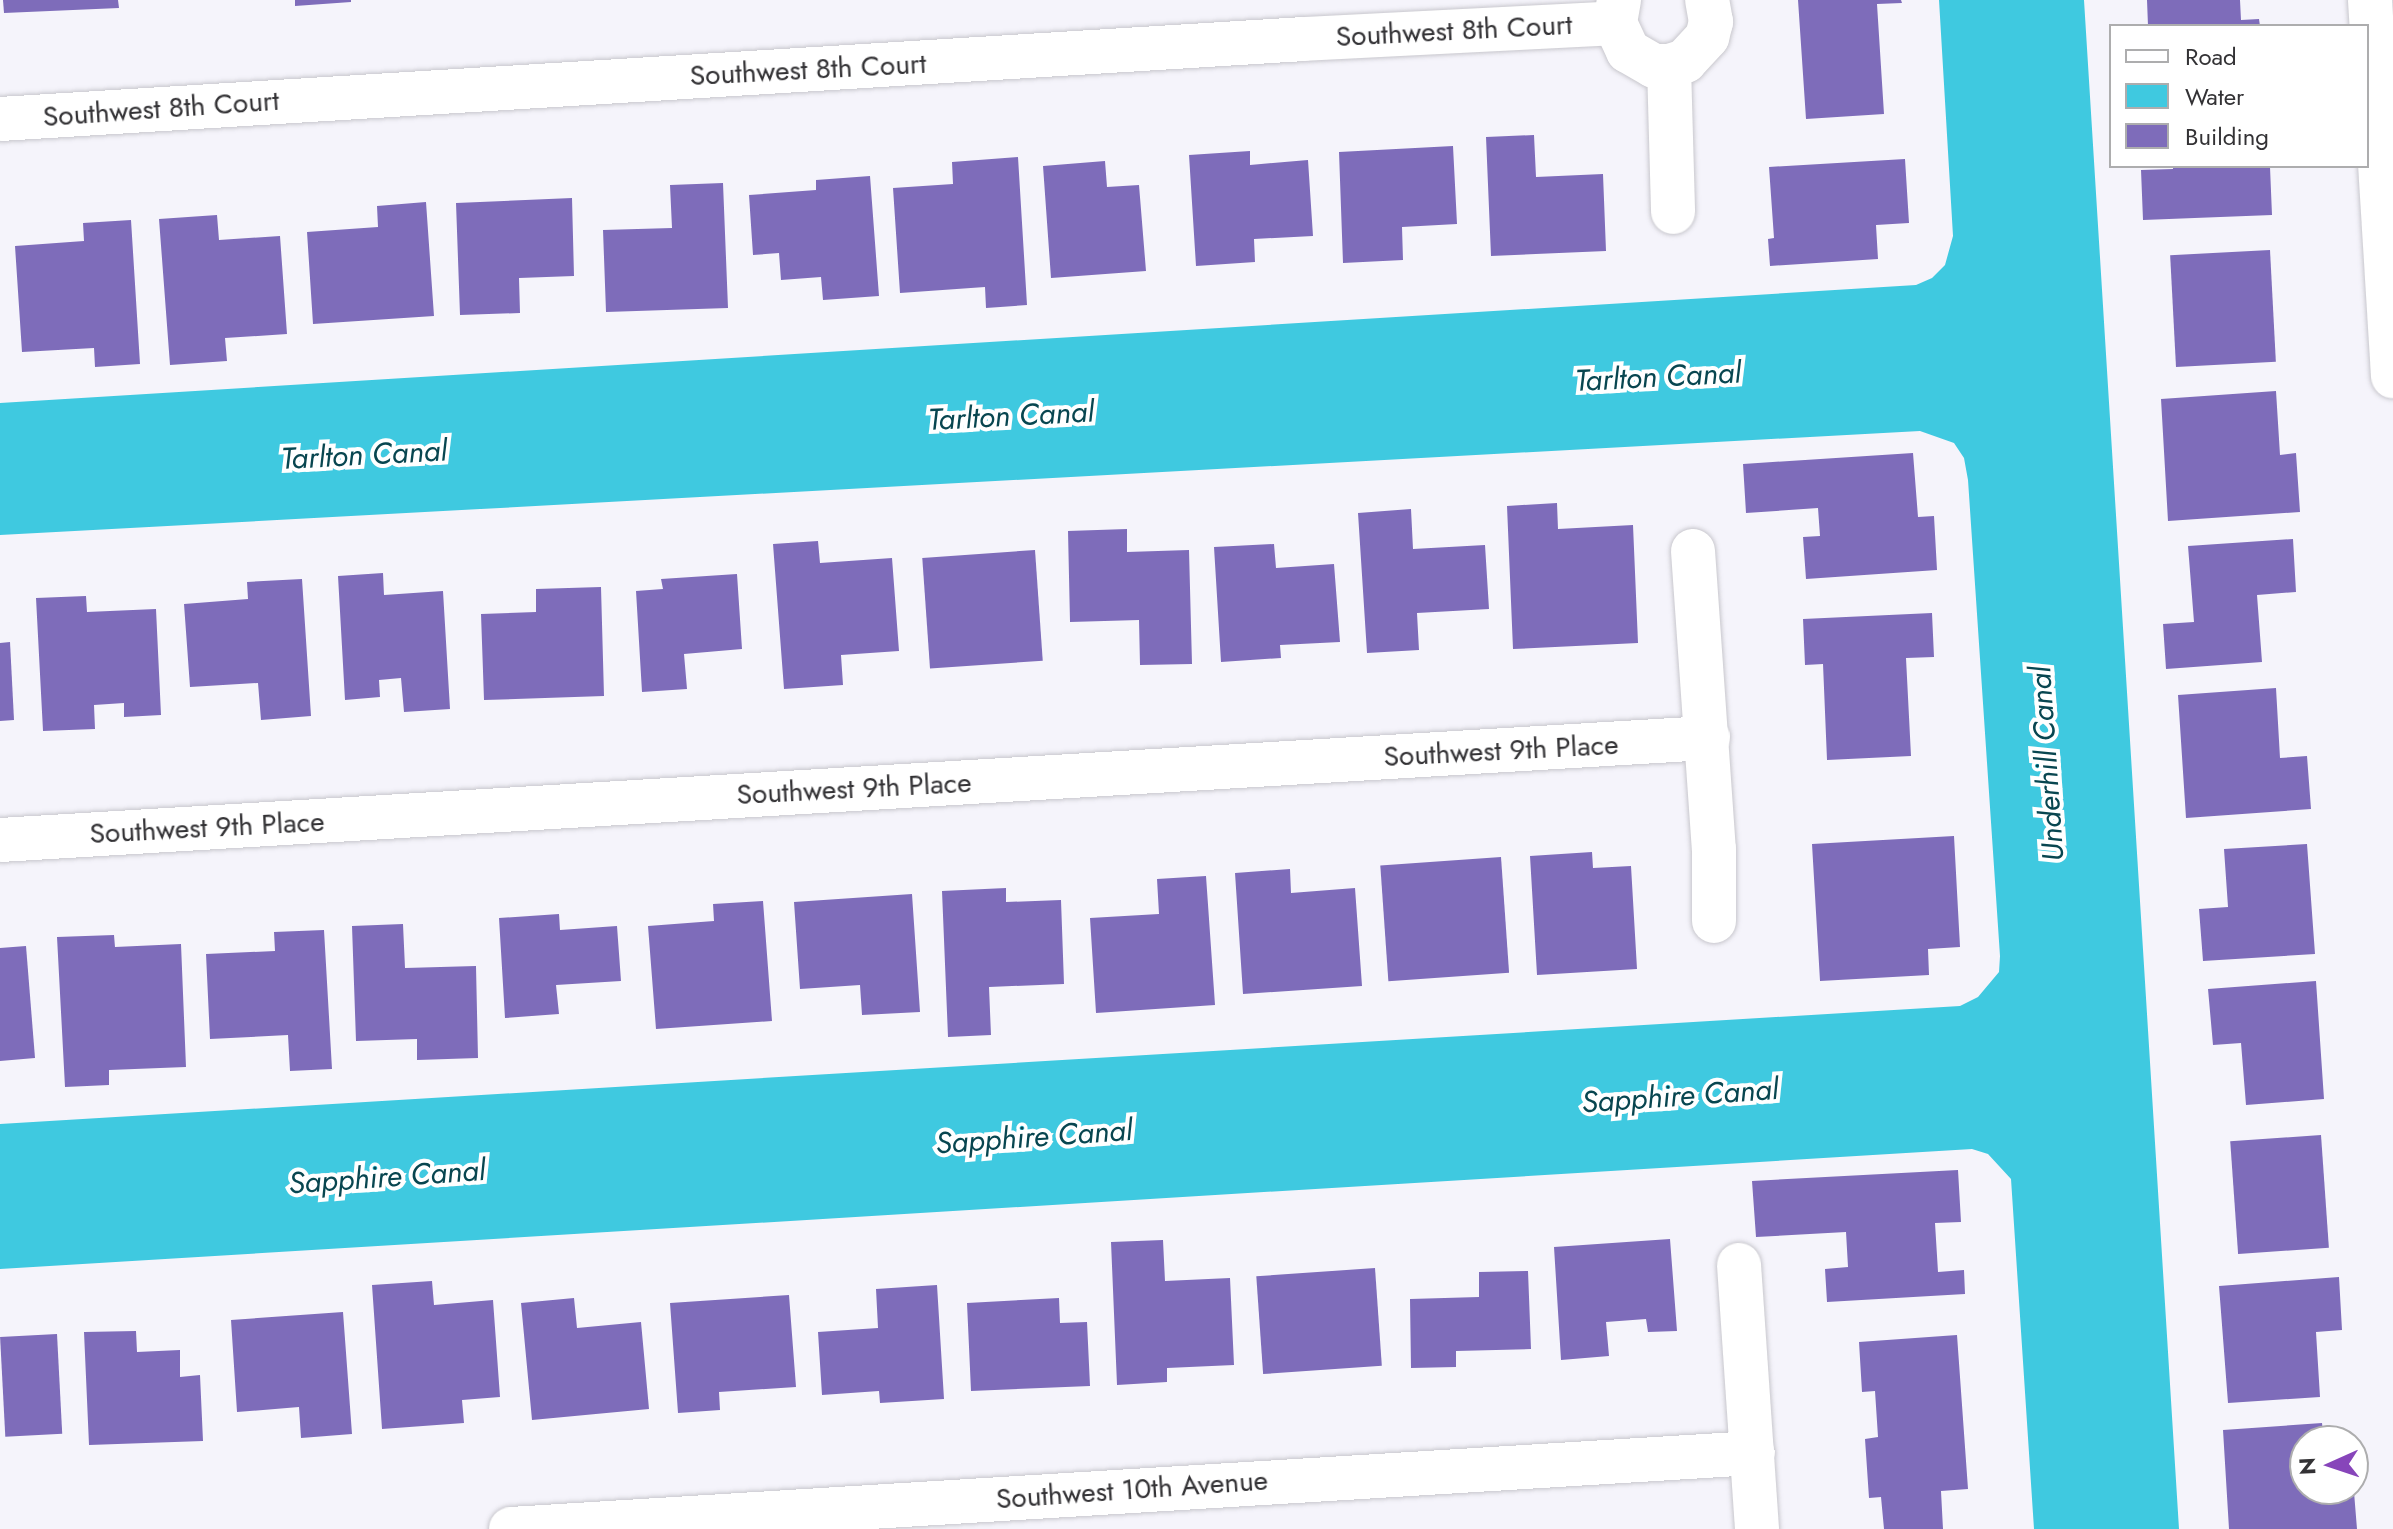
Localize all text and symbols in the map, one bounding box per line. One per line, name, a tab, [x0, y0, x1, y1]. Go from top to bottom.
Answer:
street label: Southwest 8th Court	[1335, 8, 1573, 54]
legend	[2109, 24, 2369, 168]
text: Road	[2185, 39, 2237, 74]
street label: Southwest 8th Court	[689, 47, 927, 93]
text: Water	[2185, 79, 2244, 114]
street label: Southwest 8th Court	[42, 84, 280, 134]
text: Building	[2185, 119, 2269, 154]
water label: Tarlton Canal	[1574, 355, 1742, 399]
water label: Tarlton Canal	[927, 394, 1095, 438]
water label: Tarlton Canal	[280, 433, 448, 477]
water label: Underhill Canal	[2022, 665, 2072, 863]
street label: Southwest 9th Place	[1383, 728, 1619, 774]
street label: Southwest 9th Place	[736, 766, 972, 812]
street label: Southwest 9th Place	[89, 805, 325, 851]
water label: Sapphire Canal	[1580, 1071, 1780, 1121]
water label: Sapphire Canal	[934, 1112, 1134, 1162]
water label: Sapphire Canal	[287, 1152, 487, 1202]
north arrow	[2289, 1425, 2369, 1505]
text: N	[2291, 1457, 2323, 1476]
street label: Southwest 10th Avenue	[995, 1464, 1269, 1516]

